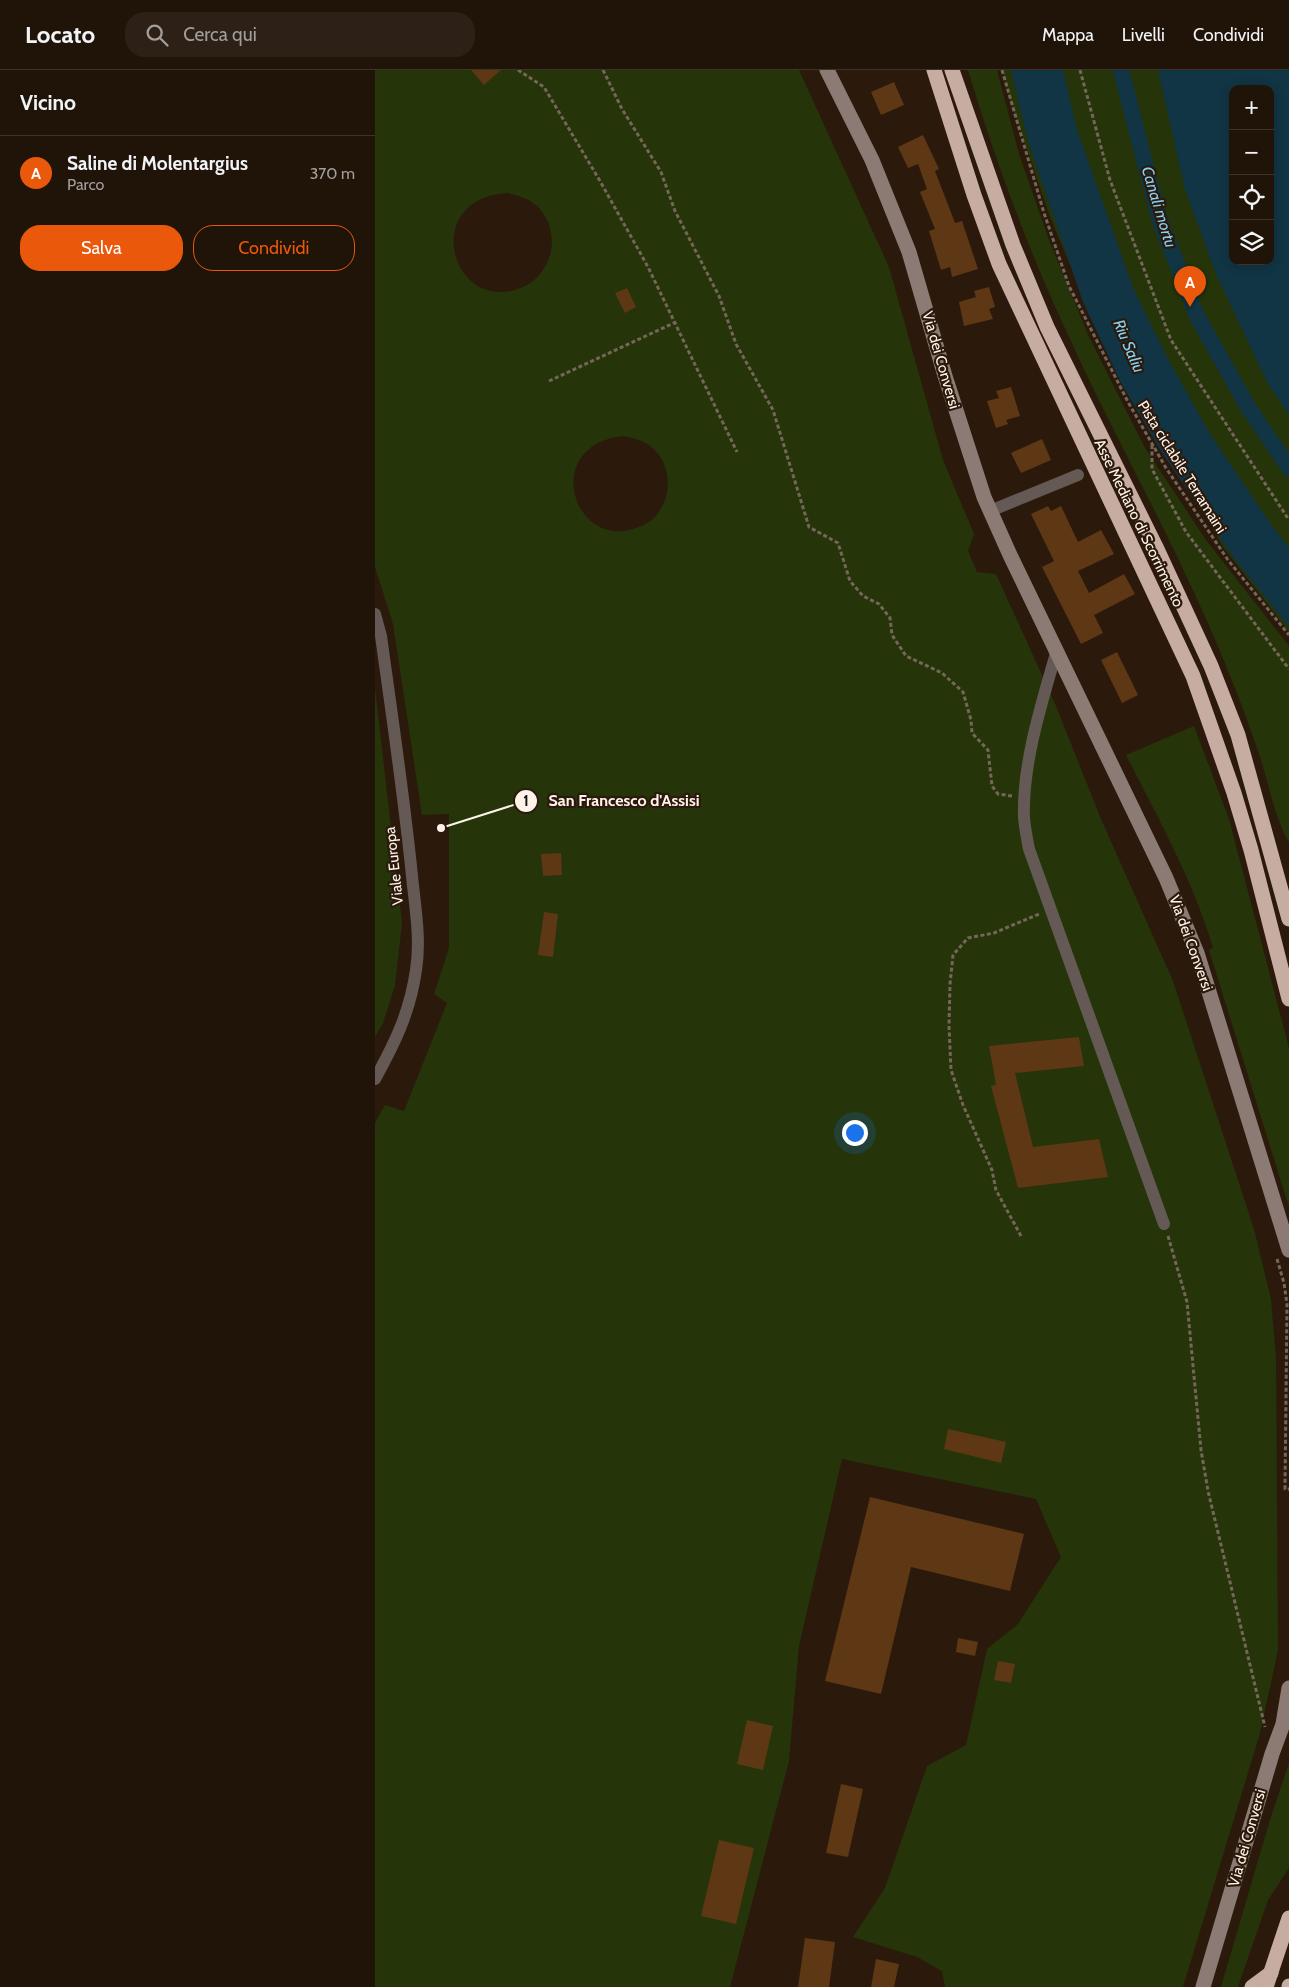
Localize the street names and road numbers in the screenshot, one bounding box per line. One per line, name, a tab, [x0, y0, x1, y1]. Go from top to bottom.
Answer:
street label: Via dei Conversi	[918, 309, 964, 411]
street label: Pista ciclabile Terramaini	[1134, 397, 1230, 537]
street label: Asse Mediano di Scorrimento	[1090, 436, 1188, 610]
street label: Viale Europa	[381, 825, 407, 906]
street label: Via dei Conversi	[1165, 893, 1217, 993]
street label: Via dei Conversi	[1224, 1787, 1270, 1889]

